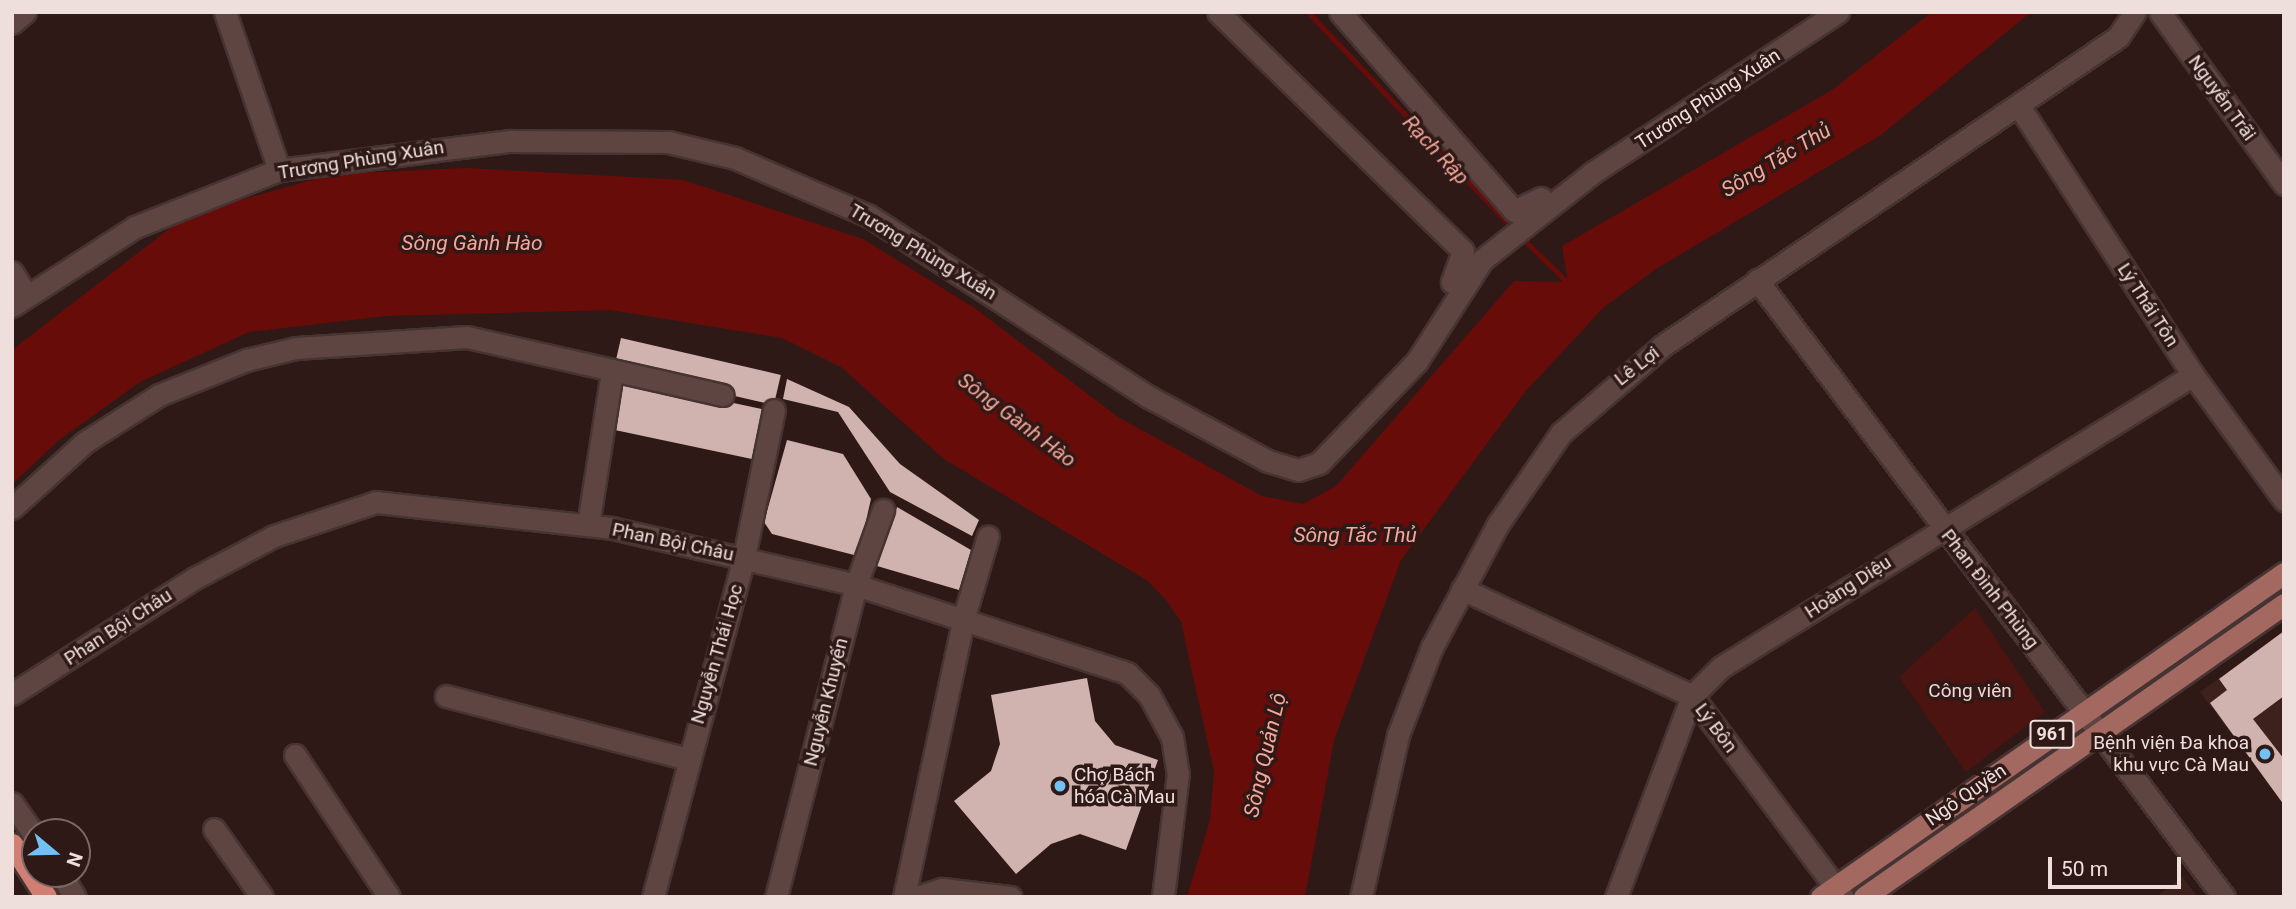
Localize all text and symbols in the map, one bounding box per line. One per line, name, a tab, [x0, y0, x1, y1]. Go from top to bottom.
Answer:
street label: Trương Phùng Xuân	[1632, 44, 1784, 154]
street label: Nguyễn Trãi	[2183, 51, 2261, 145]
water label: Rạch Rập	[1398, 110, 1474, 190]
water label: Sông Tắc Thủ	[1716, 117, 1836, 203]
street label: Trương Phùng Xuân	[277, 136, 445, 184]
street label: Trương Phùng Xuân	[845, 199, 1001, 305]
water label: Sông Gành Hào	[401, 230, 543, 256]
street label: Lý Thái Tôn	[2112, 259, 2184, 351]
street label: Lê Lợi	[1610, 341, 1664, 391]
water label: Sông Gành Hào	[953, 367, 1081, 473]
street label: Phan Bội Châu	[610, 518, 736, 566]
water label: Sông Tắc Thủ	[1293, 522, 1417, 548]
street label: Phan Đình Phùng	[1936, 525, 2044, 653]
street label: Hoàng Diệu	[1801, 551, 1895, 623]
street label: Nguyễn Thái Học	[686, 581, 748, 727]
street label: Phan Bội Châu	[60, 584, 176, 670]
street label: Nguyễn Khuyến	[799, 636, 853, 768]
park label: Công viên	[1928, 680, 2012, 702]
water label: Sông Quản Lộ	[1238, 690, 1292, 820]
street label: Lý Bôn	[1690, 699, 1742, 757]
road number: 961	[2029, 720, 2075, 748]
place label: Bệnh viện Đa khoa khu vực Cà Mau	[2093, 732, 2249, 776]
marker: Bệnh viện Đa khoa khu vực Cà Mau	[2255, 744, 2275, 764]
street label: Ngô Quyền	[1921, 759, 2011, 831]
place label: Chợ Bách hóa Cà Mau	[1074, 764, 1175, 808]
marker: Chợ Bách hóa Cà Mau	[1052, 778, 1068, 794]
north arrow	[21, 818, 91, 888]
scale bar	[2051, 842, 2184, 886]
text: N	[61, 849, 87, 869]
text: 50 m	[2061, 857, 2108, 881]

